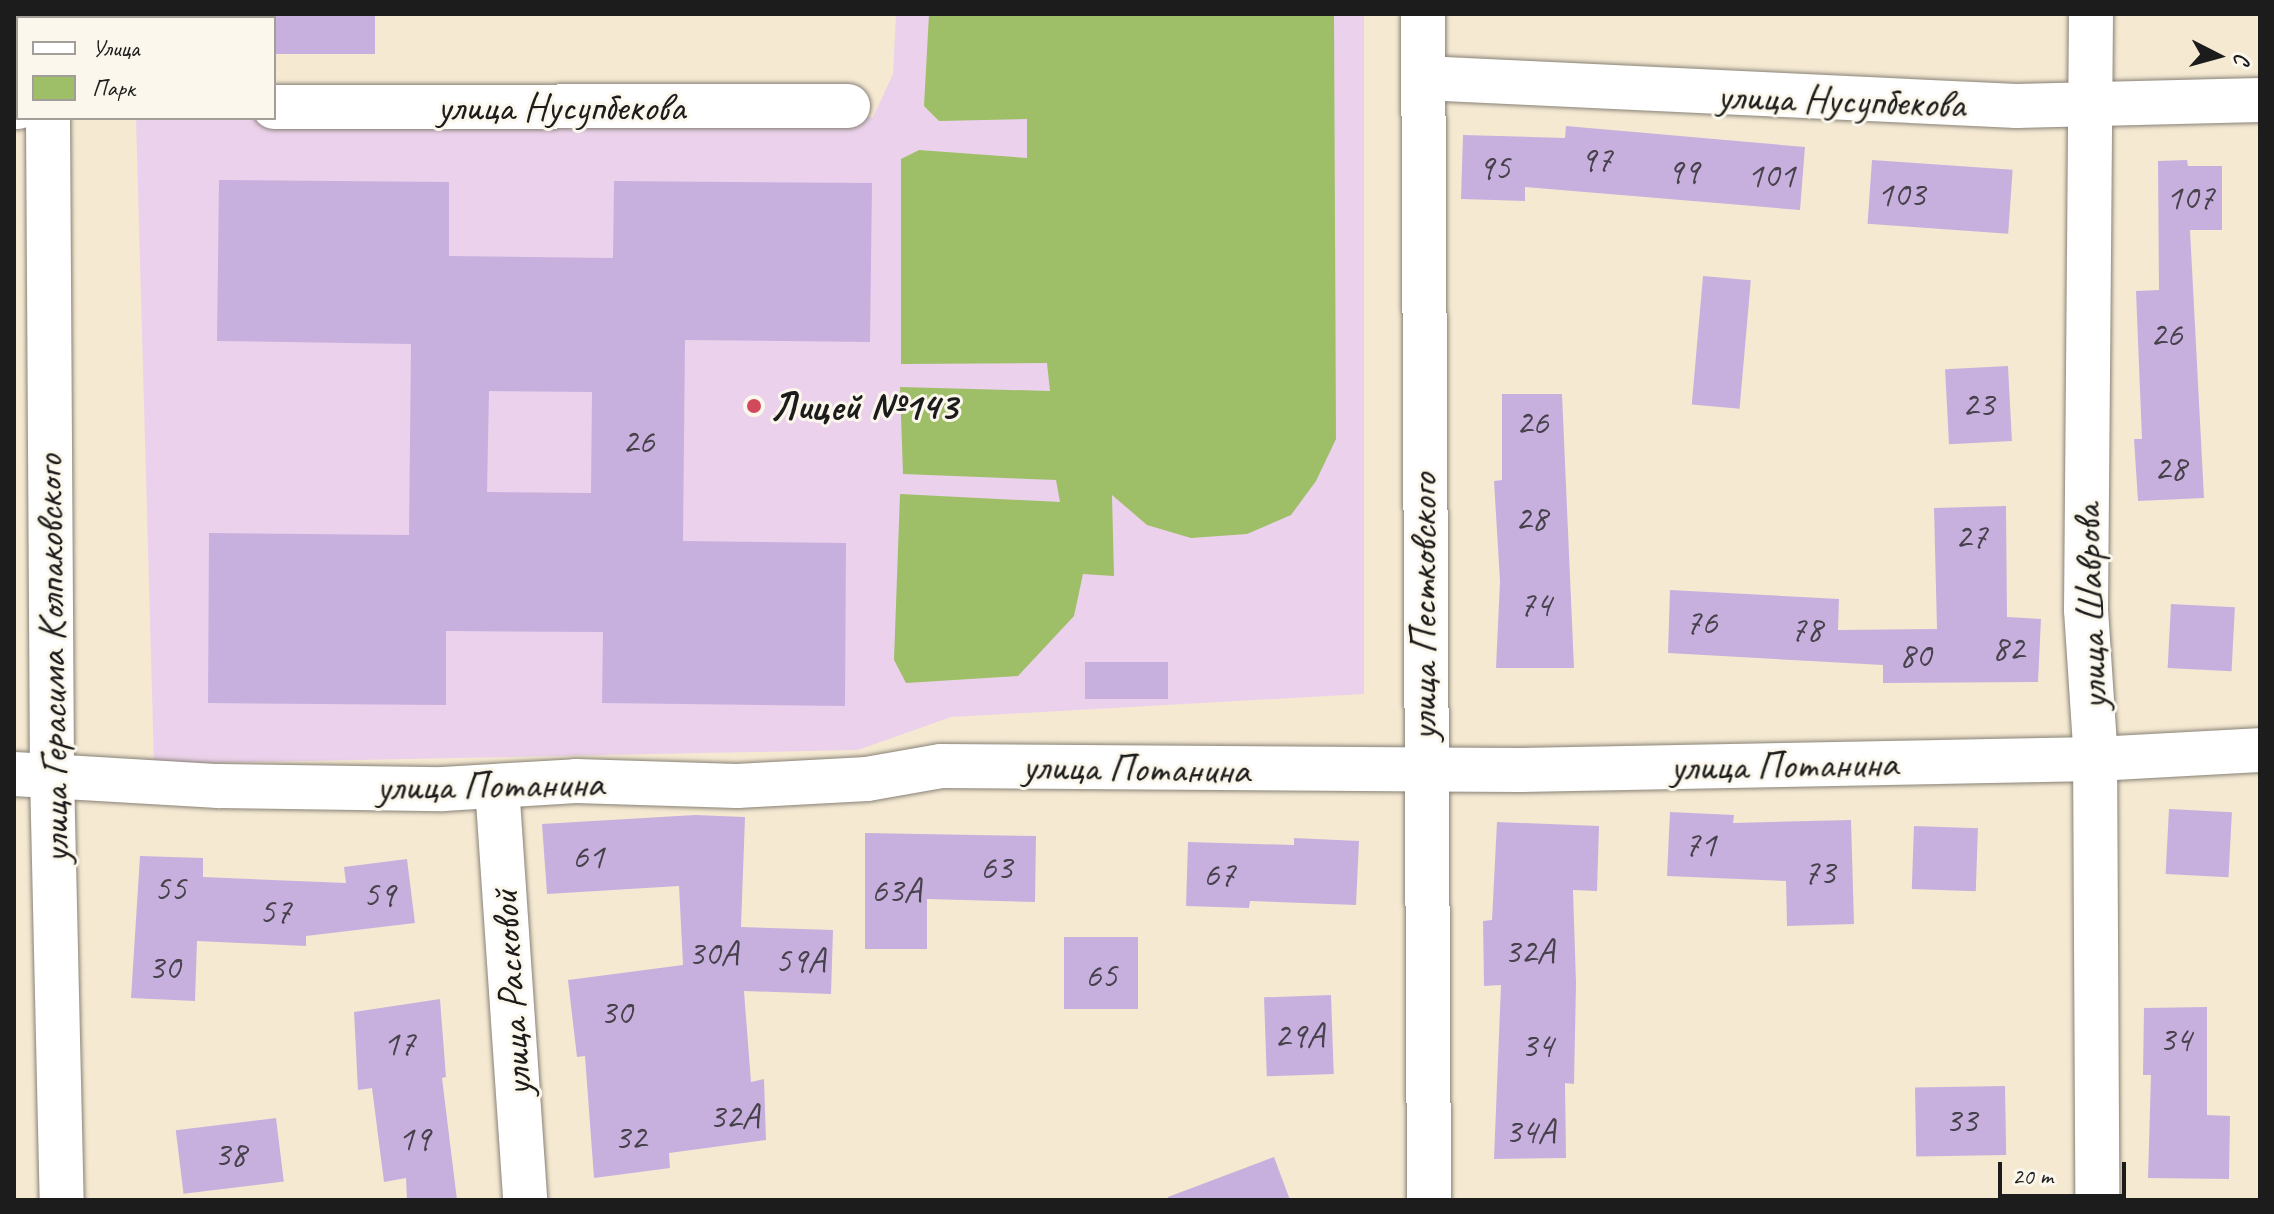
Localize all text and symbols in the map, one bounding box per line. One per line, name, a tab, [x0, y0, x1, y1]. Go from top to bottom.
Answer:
legend	[16, 16, 276, 120]
north arrow	[2178, 16, 2258, 96]
text: Улица	[92, 33, 140, 63]
text: С	[2227, 52, 2256, 65]
street label: улица Нусупбекова	[1716, 72, 1966, 128]
text: Парк	[92, 73, 135, 103]
street label: улица Нусупбекова	[437, 83, 685, 131]
house number: 97	[1580, 138, 1612, 182]
house number: 95	[1478, 146, 1510, 190]
house number: 99	[1667, 150, 1699, 194]
house number: 101	[1747, 154, 1795, 198]
house number: 103	[1877, 173, 1925, 217]
house number: 107	[2166, 176, 2214, 220]
house number: 26	[2150, 313, 2182, 357]
place label: Лицей №143	[770, 382, 957, 430]
house number: 23	[1962, 383, 1994, 427]
marker: Лицей №143	[745, 397, 763, 415]
house number: 26	[1516, 401, 1548, 445]
house number: 26	[622, 420, 654, 464]
house number: 28	[2154, 447, 2186, 491]
street label: улица Герасима Колпаковского	[24, 455, 80, 863]
street label: улица Пестковского	[1399, 472, 1447, 742]
house number: 28	[1515, 497, 1547, 541]
street label: улица Шаврова	[2062, 503, 2118, 711]
house number: 27	[1955, 515, 1987, 559]
house number: 74	[1519, 583, 1551, 627]
house number: 76	[1685, 601, 1717, 645]
house number: 78	[1790, 608, 1822, 652]
house number: 82	[1992, 627, 2024, 671]
house number: 80	[1899, 634, 1931, 678]
street label: улица Потанина	[1671, 739, 1897, 791]
street label: улица Потанина	[1023, 742, 1249, 794]
street label: улица Потанина	[377, 759, 603, 811]
house number: 71	[1684, 823, 1716, 867]
house number: 61	[572, 835, 604, 879]
house number: 63	[980, 846, 1012, 890]
house number: 73	[1803, 851, 1835, 895]
house number: 67	[1203, 853, 1235, 897]
house number: 55	[154, 867, 186, 911]
house number: 63А	[871, 869, 921, 913]
house number: 59	[363, 873, 395, 917]
street label: улица Расковой	[480, 888, 542, 1098]
house number: 57	[259, 890, 291, 934]
house number: 32А	[1504, 930, 1554, 974]
house number: 30А	[688, 932, 738, 976]
house number: 59А	[775, 939, 825, 983]
house number: 30	[148, 946, 180, 990]
house number: 65	[1085, 954, 1117, 998]
house number: 30	[600, 991, 632, 1035]
house number: 29А	[1274, 1014, 1324, 1058]
house number: 34	[2159, 1018, 2191, 1062]
house number: 17	[383, 1022, 415, 1066]
house number: 34	[1521, 1024, 1553, 1068]
house number: 32А	[709, 1095, 759, 1139]
house number: 33	[1945, 1099, 1977, 1143]
house number: 34А	[1505, 1110, 1555, 1154]
house number: 32	[614, 1116, 646, 1160]
house number: 19	[398, 1117, 430, 1161]
house number: 38	[214, 1133, 246, 1177]
scale bar	[2002, 1146, 2130, 1196]
text: 20 m	[2012, 1161, 2053, 1191]

